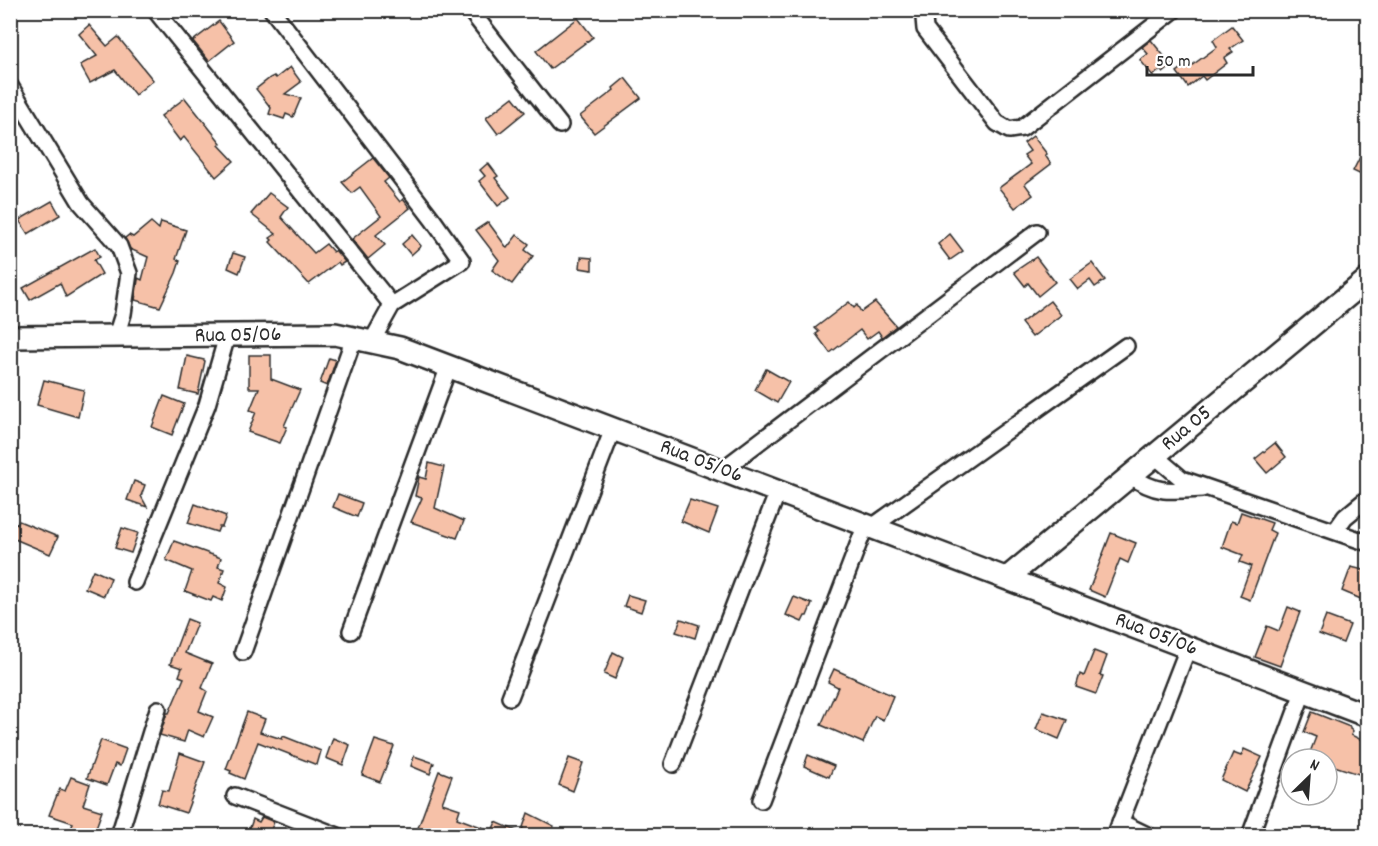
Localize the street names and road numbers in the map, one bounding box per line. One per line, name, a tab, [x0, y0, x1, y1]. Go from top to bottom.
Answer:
street label: Rua 05/06	[194, 320, 282, 352]
street label: Rua 05	[1155, 399, 1219, 459]
street label: Rua 05/06	[655, 432, 747, 492]
street label: Rua 05/06	[1110, 605, 1202, 665]

